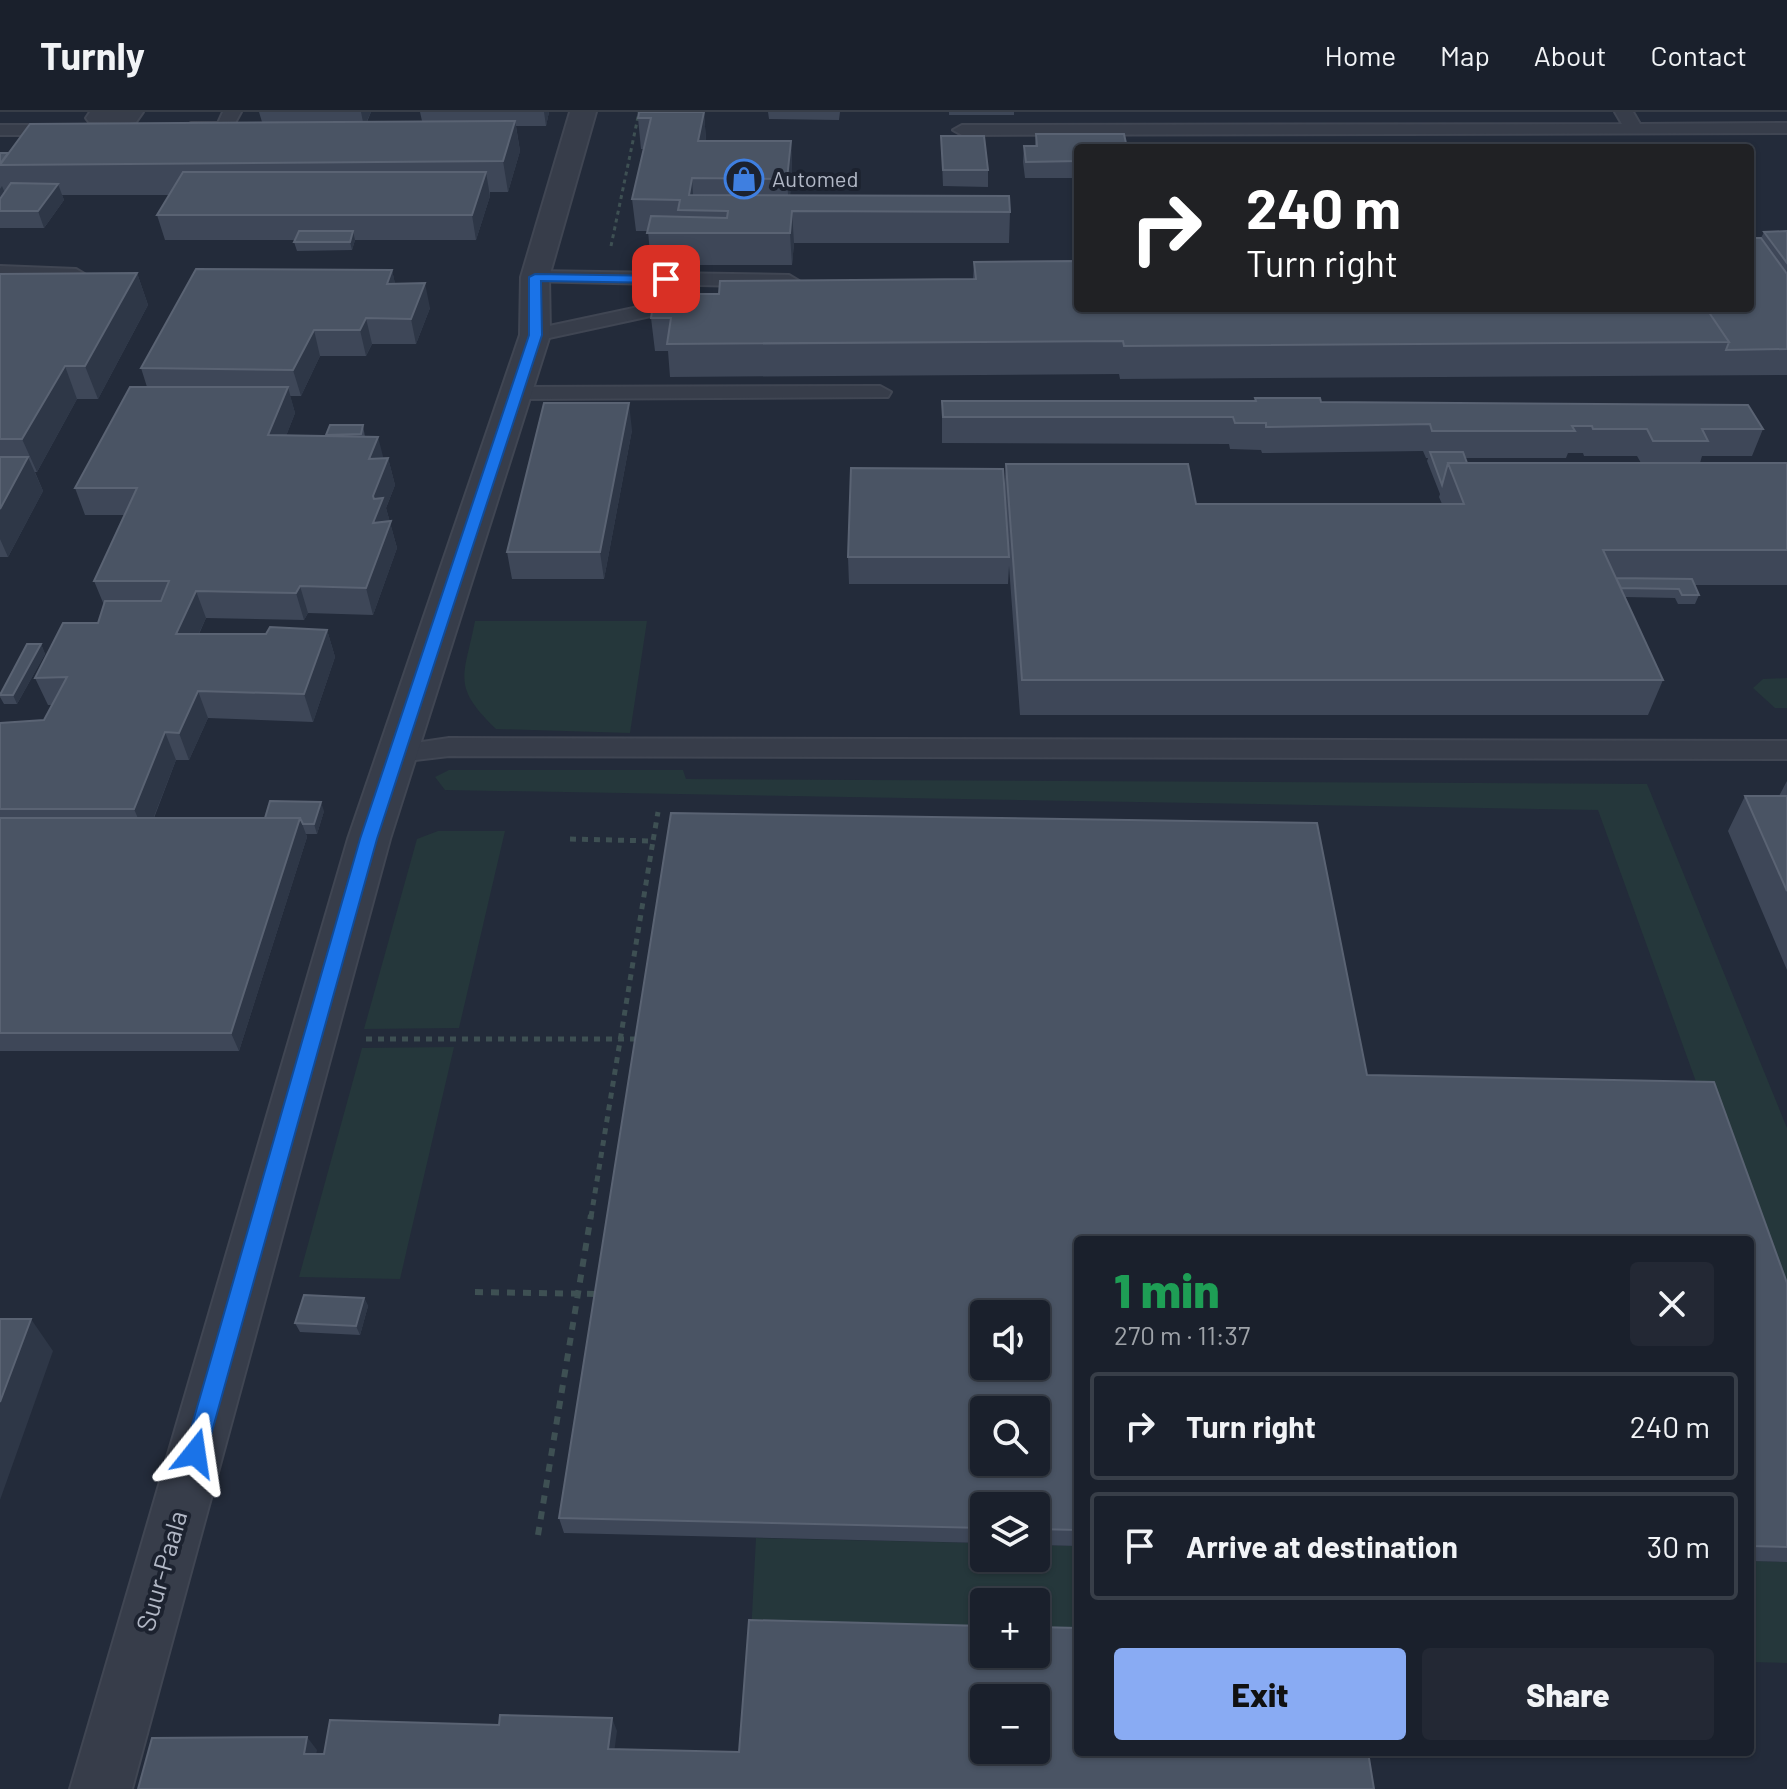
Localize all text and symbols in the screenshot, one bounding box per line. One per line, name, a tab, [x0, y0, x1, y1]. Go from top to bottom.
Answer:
text: Turnly	[40, 32, 145, 78]
text: Home	[1325, 38, 1396, 72]
text: Map	[1440, 38, 1490, 72]
text: About	[1534, 38, 1606, 72]
text: Contact	[1650, 38, 1747, 72]
shop icon: Automed	[723, 158, 765, 200]
place label: Automed	[772, 165, 859, 191]
text: 240 m	[1246, 173, 1401, 240]
icon: right	[1114, 176, 1218, 280]
text: Turn right	[1246, 241, 1398, 284]
pin	[632, 245, 700, 313]
icon: arrive	[644, 257, 688, 301]
text: 1 min	[1114, 1260, 1220, 1318]
button: close	[1630, 1262, 1714, 1346]
map controls	[970, 1300, 1050, 1764]
button: sound	[970, 1300, 1050, 1380]
text: 270 m · 11:37	[1114, 1319, 1250, 1350]
button: search	[970, 1396, 1050, 1476]
icon: right	[1118, 1404, 1162, 1448]
text: Turn right	[1186, 1408, 1316, 1444]
text: 240 m	[1630, 1408, 1710, 1444]
position arrow	[153, 1411, 237, 1495]
button: layers	[970, 1492, 1050, 1572]
street label: Suur-Paala	[129, 1507, 193, 1634]
icon: arrive	[1118, 1524, 1162, 1568]
text: Arrive at destination	[1186, 1528, 1458, 1564]
text: 30 m	[1647, 1528, 1710, 1564]
button: +	[970, 1588, 1050, 1668]
button: Exit	[1114, 1648, 1406, 1740]
button: Share	[1422, 1648, 1714, 1740]
button: −	[970, 1684, 1050, 1764]

